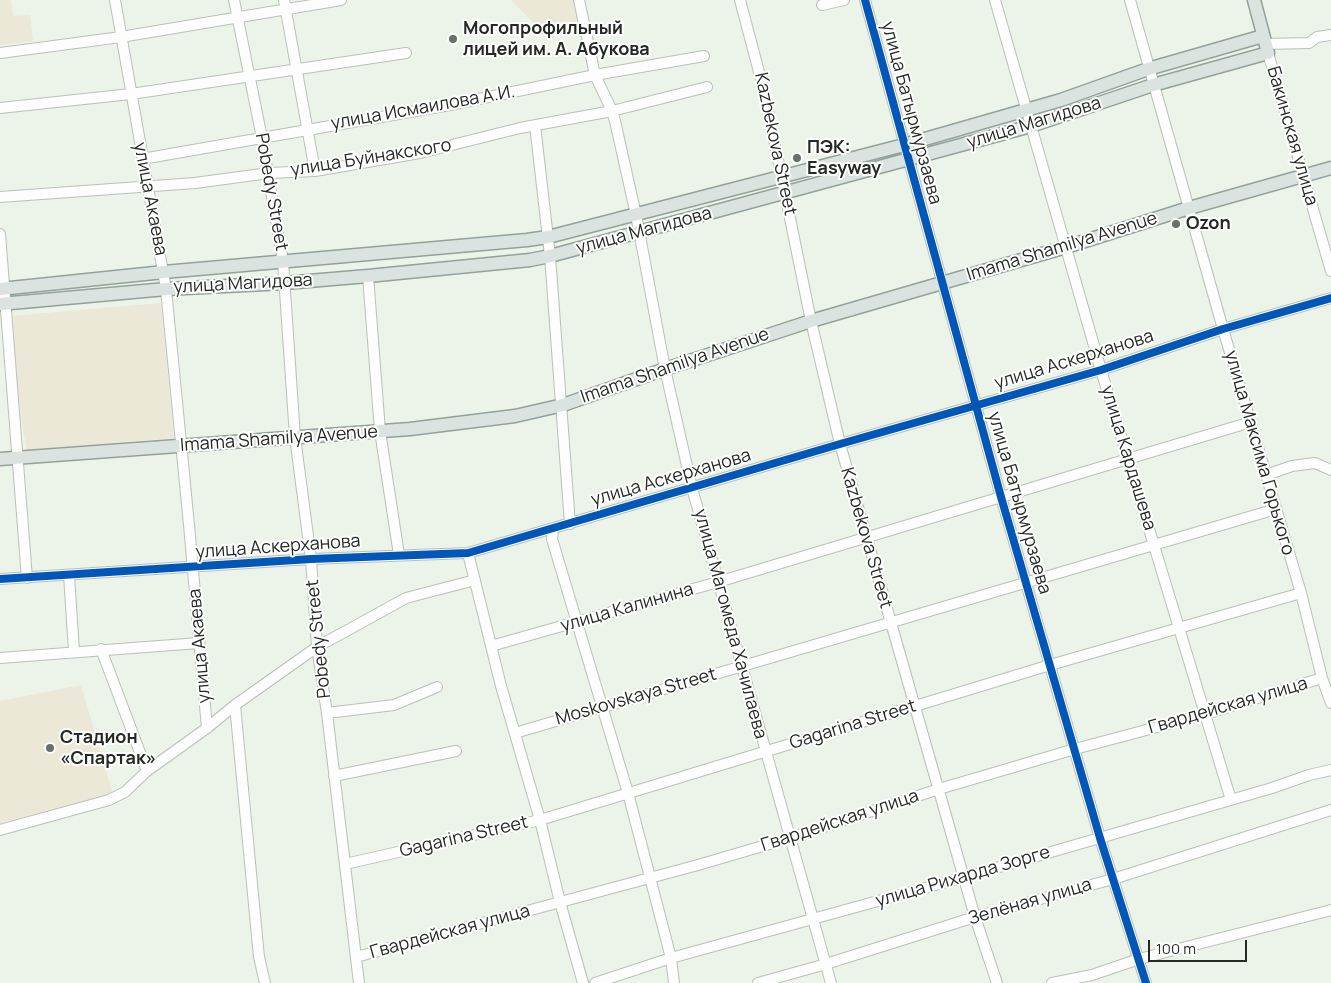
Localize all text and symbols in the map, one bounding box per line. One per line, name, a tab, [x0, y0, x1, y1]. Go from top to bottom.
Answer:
place label: Могопрофильный лицей им. А. Абукова	[463, 18, 650, 60]
street label: улица Батырмурзаева	[876, 19, 946, 207]
marker: Могопрофильный лицей им. А. Абукова	[447, 33, 459, 45]
street label: Бакинская улица	[1262, 64, 1322, 208]
street label: Kazbekova Street	[749, 71, 801, 217]
street label: улица Исмаилова А.И.	[329, 81, 517, 135]
street label: улица Магидова	[964, 92, 1104, 154]
street label: Pobedy Street	[250, 131, 292, 253]
street label: улица Буйнакского	[289, 135, 453, 181]
place label: ПЭК: Easyway	[807, 137, 881, 180]
street label: улица Акаева	[128, 141, 172, 257]
marker: ПЭК: Easyway	[791, 152, 803, 164]
street label: улица Магидова	[574, 203, 714, 259]
street label: Imama Shamilya Avenue	[964, 208, 1160, 286]
place label: Ozon	[1186, 213, 1231, 235]
marker: Ozon	[1170, 218, 1182, 230]
street label: улица Магидова	[173, 270, 313, 298]
street label: Imama Shamilya Avenue	[578, 324, 772, 408]
street label: улица Аскерханова	[992, 326, 1156, 394]
street label: улица Максима Горького	[1219, 348, 1299, 558]
street label: улица Кардашева	[1096, 383, 1160, 533]
street label: улица Батырмурзаева	[983, 409, 1055, 597]
street label: Imama Shamilya Avenue	[179, 421, 379, 457]
street label: улица Аскерханова	[589, 445, 753, 511]
street label: Kazbekova Street	[836, 465, 896, 611]
street label: улица Магомеда Хачилаева	[689, 507, 771, 741]
street label: улица Аскерханова	[195, 530, 361, 564]
street label: Pobedy Street	[302, 579, 336, 699]
street label: улица Калинина	[558, 579, 696, 637]
street label: улица Акаева	[184, 588, 216, 704]
street label: Moskovskaya Street	[553, 664, 719, 730]
street label: Гвардейская улица	[1146, 673, 1310, 739]
street label: Gagarina Street	[787, 695, 919, 755]
place label: Стадион «Спартак»	[60, 727, 156, 770]
marker: Стадион «Спартак»	[44, 742, 56, 754]
street label: Гвардейская улица	[758, 785, 922, 857]
street label: Gagarina Street	[398, 812, 530, 862]
street label: улица Рихарда Зорге	[873, 842, 1053, 912]
street label: Зелёная улица	[966, 874, 1094, 930]
street label: Гвардейская улица	[368, 900, 532, 964]
scale bar	[1151, 930, 1250, 962]
text: 100 m	[1156, 938, 1196, 959]

